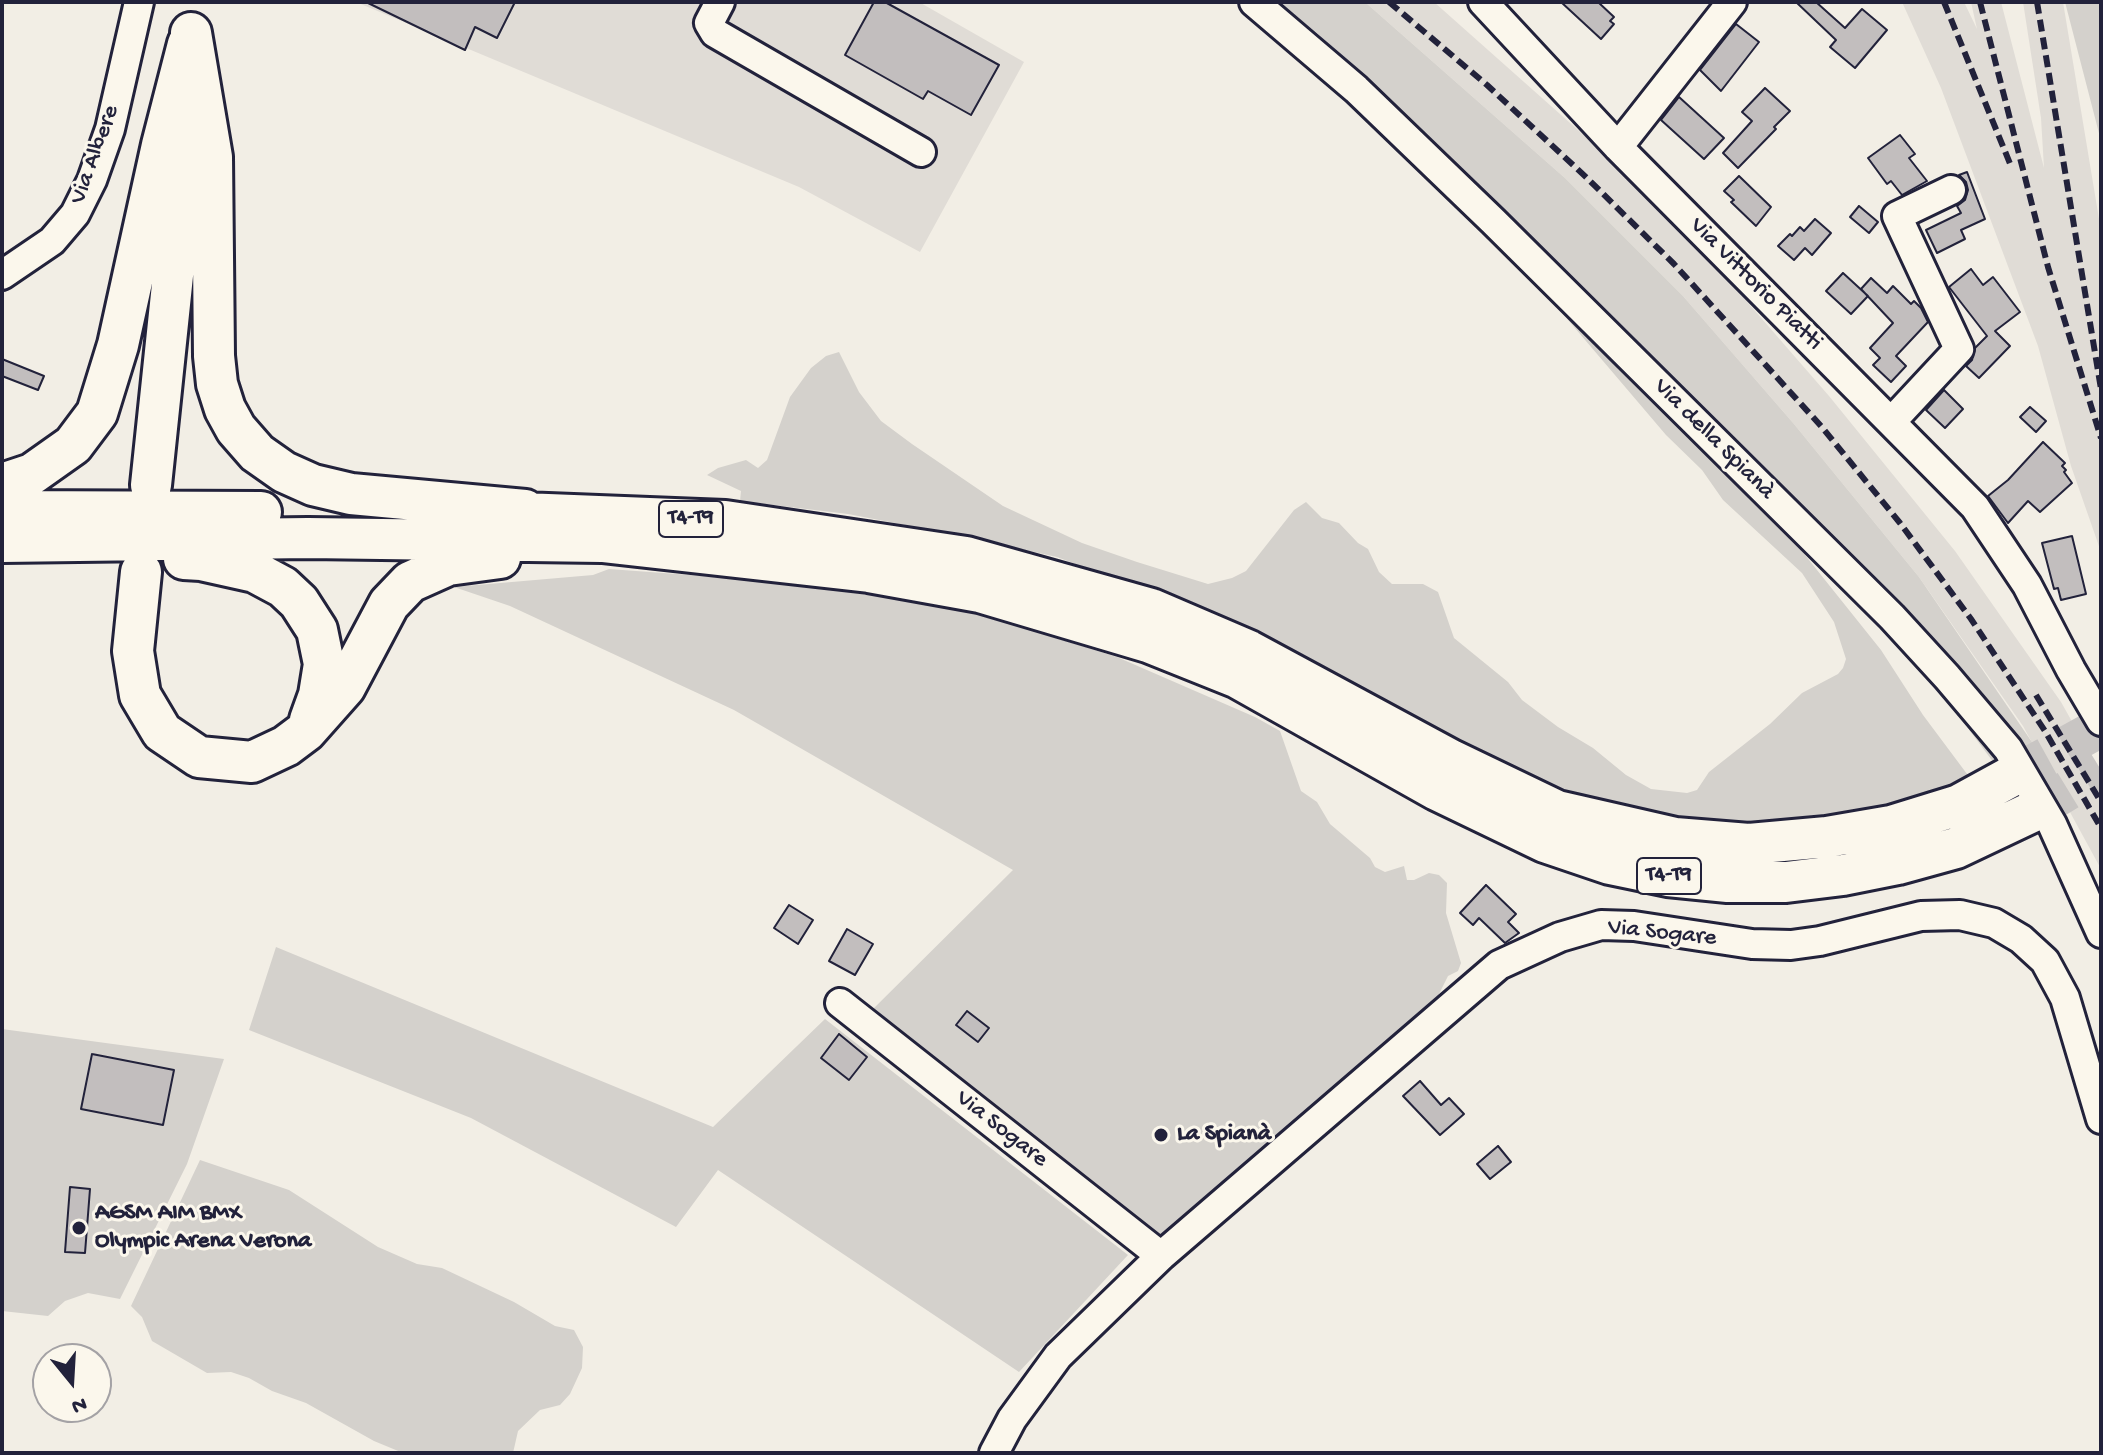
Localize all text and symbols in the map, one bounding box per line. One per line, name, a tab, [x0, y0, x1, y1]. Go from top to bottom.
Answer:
street label: Via Albere	[65, 102, 127, 208]
street label: Via Vittorio Piatti	[1682, 212, 1828, 358]
street label: Via della Spianà	[1646, 373, 1780, 507]
road number: T4-T9	[659, 501, 723, 537]
road number: T4-T9	[1637, 858, 1701, 894]
street label: Via Sogare	[1606, 914, 1718, 954]
street label: Via Sogare	[949, 1085, 1053, 1175]
place label: La Spianà	[1177, 1121, 1271, 1149]
marker: La Spianà	[1152, 1126, 1170, 1144]
place label: AGSM AIM BMX Olympic Arena Verona	[95, 1200, 311, 1256]
marker: AGSM AIM BMX Olympic Arena Verona	[70, 1219, 88, 1237]
north arrow	[32, 1343, 112, 1423]
text: N	[68, 1389, 90, 1419]

